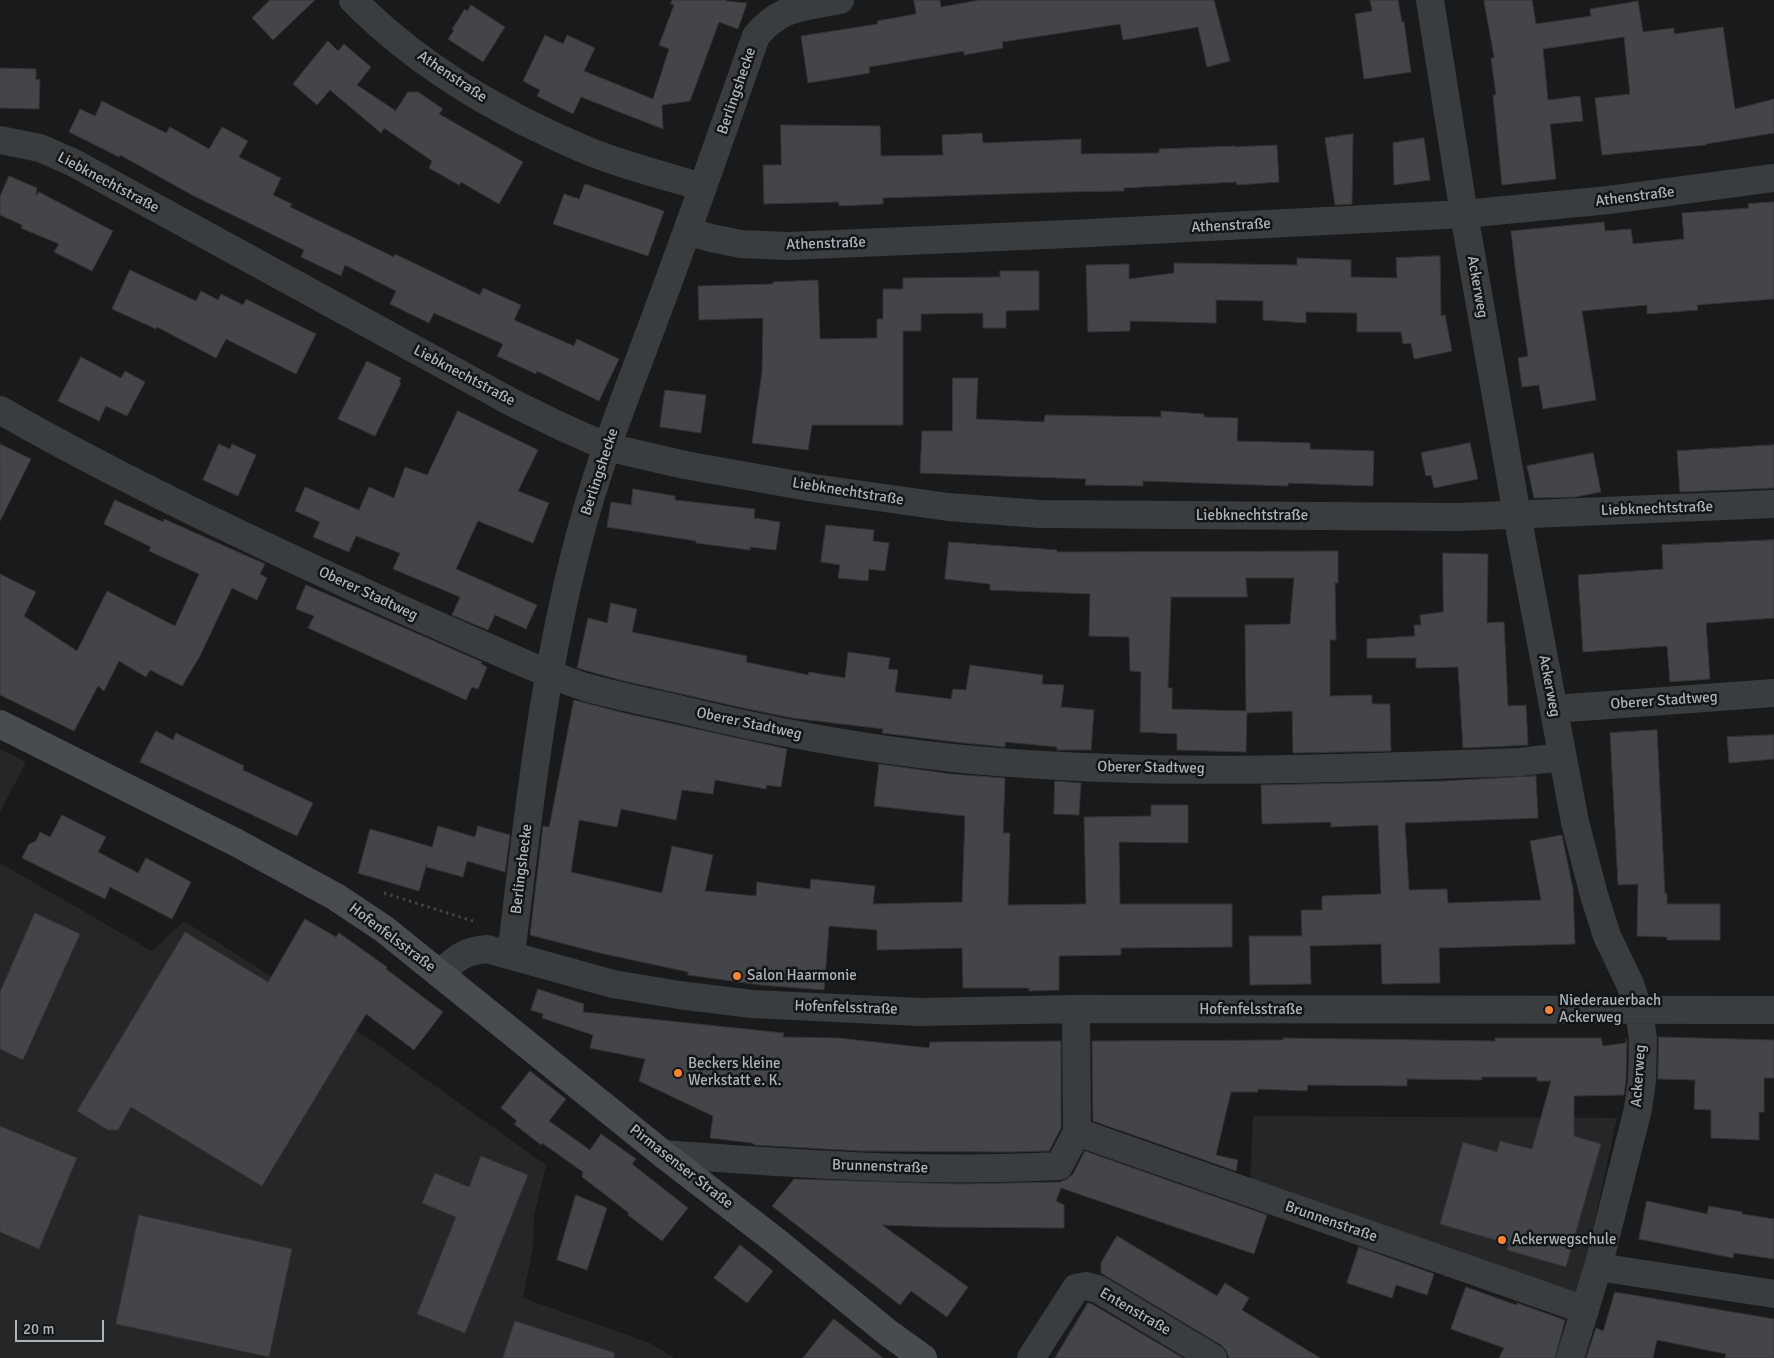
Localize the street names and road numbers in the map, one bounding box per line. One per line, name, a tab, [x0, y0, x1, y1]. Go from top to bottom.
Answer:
street label: Berlingshecke	[714, 45, 760, 137]
street label: Athenstraße	[414, 47, 490, 107]
street label: Liebknechtstraße	[54, 149, 162, 217]
street label: Athenstraße	[1594, 183, 1676, 211]
street label: Athenstraße	[1191, 215, 1271, 237]
street label: Athenstraße	[786, 234, 866, 254]
street label: Ackerweg	[1463, 255, 1491, 319]
street label: Liebknechtstraße	[410, 342, 518, 410]
street label: Berlingshecke	[577, 426, 623, 518]
street label: Liebknechtstraße	[791, 474, 905, 510]
street label: Liebknechtstraße	[1600, 498, 1714, 520]
street label: Liebknechtstraße	[1196, 507, 1308, 525]
street label: Oberer Stadtweg	[316, 563, 420, 625]
street label: Ackerweg	[1534, 653, 1564, 719]
street label: Oberer Stadtweg	[1610, 688, 1718, 714]
street label: Oberer Stadtweg	[695, 704, 803, 744]
street label: Oberer Stadtweg	[1097, 758, 1205, 778]
street label: Berlingshecke	[508, 823, 536, 915]
street label: Hofenfelsstraße	[345, 900, 439, 976]
street label: Hofenfelsstraße	[794, 997, 898, 1019]
street label: Hofenfelsstraße	[1199, 1001, 1303, 1019]
street label: Ackerweg	[1628, 1044, 1650, 1108]
street label: Pirmasenser Straße	[626, 1121, 736, 1213]
street label: Brunnenstraße	[832, 1156, 928, 1178]
street label: Brunnenstraße	[1283, 1198, 1379, 1246]
street label: Entenstraße	[1096, 1284, 1174, 1340]

